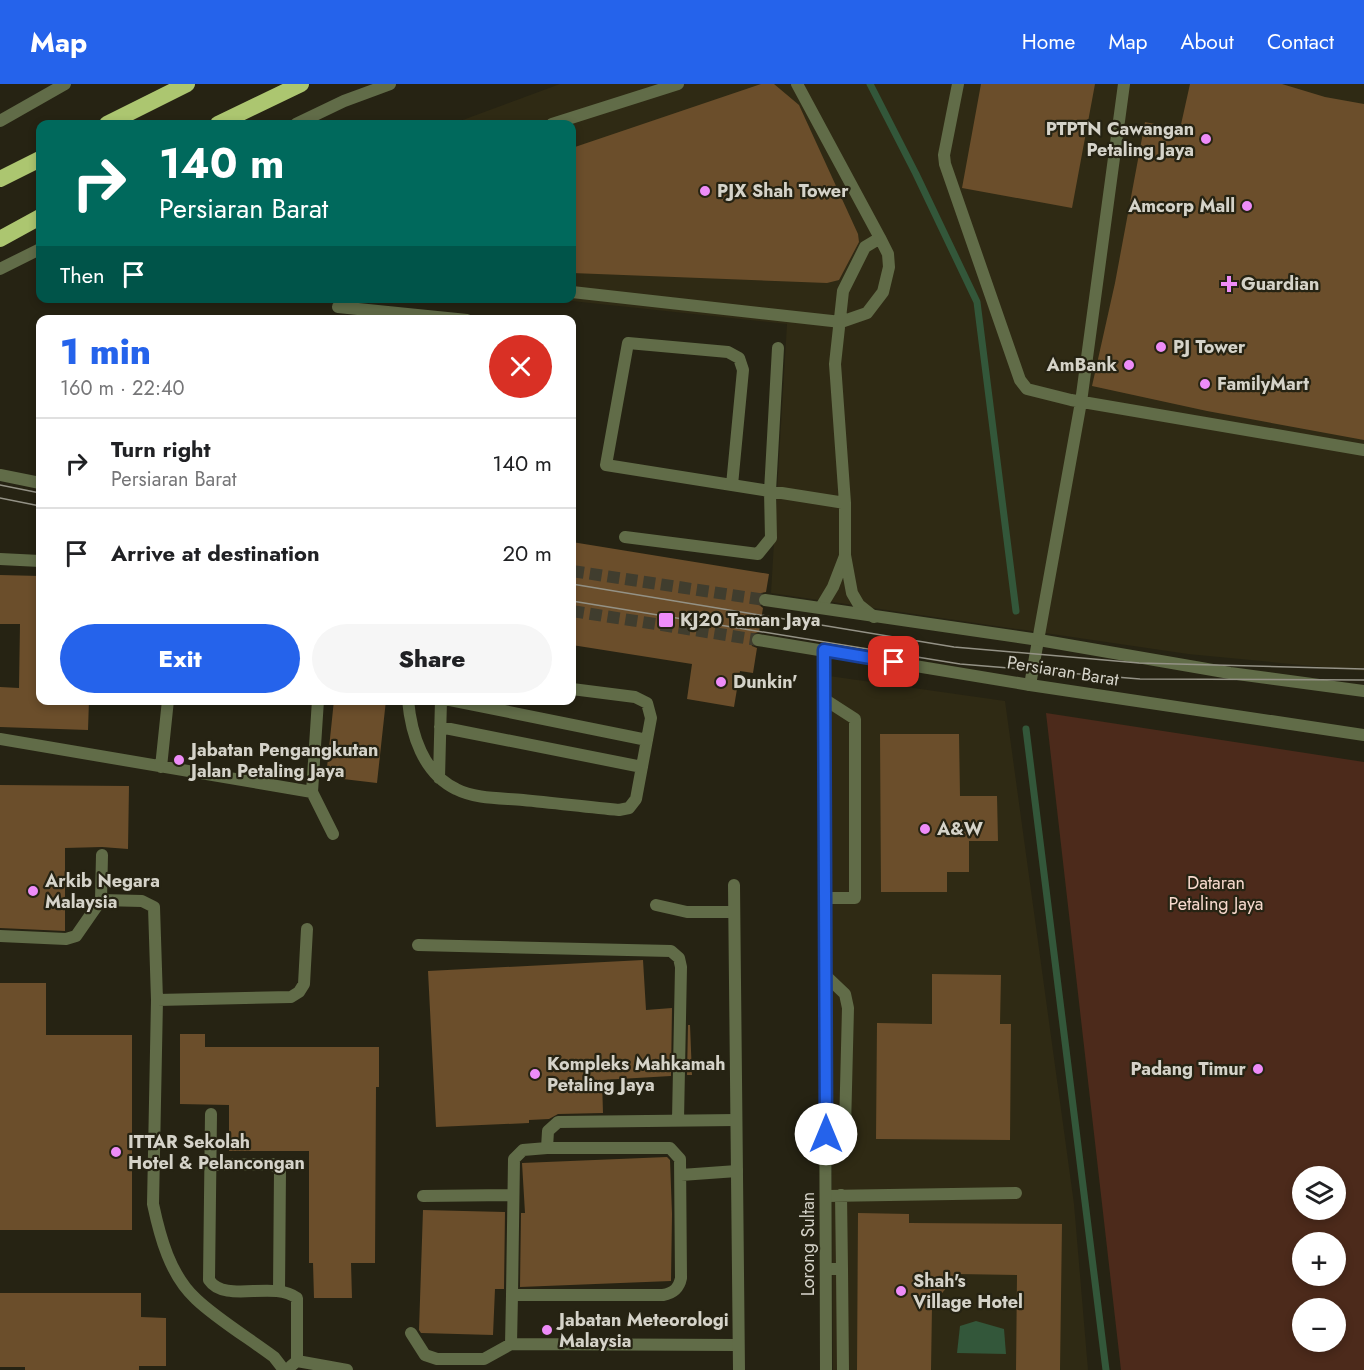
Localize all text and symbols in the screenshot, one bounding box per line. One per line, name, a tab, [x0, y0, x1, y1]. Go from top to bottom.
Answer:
text: Map	[30, 22, 87, 63]
text: Home	[1022, 27, 1075, 57]
text: Map	[1108, 27, 1148, 57]
text: About	[1181, 27, 1234, 57]
text: Contact	[1267, 27, 1334, 57]
place label: PTPTN Cawangan Petaling Jaya	[1046, 116, 1194, 163]
marker: PTPTN Cawangan Petaling Jaya	[1199, 132, 1213, 146]
text: 140 m	[159, 133, 285, 194]
icon: right	[60, 144, 138, 222]
place label: PJX Shah Tower	[717, 178, 849, 204]
marker: PJX Shah Tower	[698, 184, 712, 198]
text: Persiaran Barat	[159, 189, 328, 228]
place label: Amcorp Mall	[1127, 193, 1235, 219]
marker: Amcorp Mall	[1240, 199, 1254, 213]
icon: arrive	[117, 258, 150, 291]
text: Then	[60, 259, 105, 291]
place label: Guardian	[1241, 271, 1319, 297]
marker: Guardian	[1222, 277, 1236, 291]
text: 1 min	[60, 325, 151, 377]
place label: PJ Tower	[1173, 334, 1246, 360]
button: close	[489, 335, 552, 398]
marker: PJ Tower	[1154, 340, 1168, 354]
place label: AmBank	[1046, 352, 1118, 378]
marker: AmBank	[1122, 358, 1136, 372]
place label: FamilyMart	[1217, 371, 1309, 397]
text: 160 m · 22:40	[60, 374, 185, 403]
marker: FamilyMart	[1198, 377, 1212, 391]
text: Turn right	[111, 433, 211, 465]
icon: right	[60, 447, 93, 480]
text: 140 m	[492, 447, 552, 479]
text: Persiaran Barat	[111, 465, 236, 494]
icon: arrive	[60, 537, 93, 570]
text: Arrive at destination	[111, 537, 320, 569]
text: 20 m	[503, 537, 552, 569]
place label: KJ20 Taman Jaya	[680, 607, 821, 633]
marker: KJ20 Taman Jaya	[657, 611, 675, 629]
button: Exit	[60, 624, 300, 693]
button: Share	[312, 624, 552, 693]
pin	[868, 636, 919, 687]
icon: arrive	[877, 645, 910, 678]
street label: Persiaran Barat	[1005, 649, 1121, 693]
place label: Dunkin'	[733, 669, 798, 695]
marker: Dunkin'	[714, 675, 728, 689]
place label: Jabatan Pengangkutan Jalan Petaling Jaya	[188, 737, 378, 784]
marker: Jabatan Pengangkutan Jalan Petaling Jaya	[172, 753, 186, 767]
place label: A&W	[936, 816, 984, 842]
marker: A&W	[918, 822, 932, 836]
place label: Arkib Negara Malaysia	[44, 868, 160, 915]
park label: Dataran Petaling Jaya	[1169, 870, 1263, 917]
marker: Arkib Negara Malaysia	[26, 884, 40, 898]
place label: Kompleks Mahkamah Petaling Jaya	[547, 1051, 725, 1098]
place label: Padang Timur	[1131, 1056, 1247, 1082]
marker: Padang Timur	[1251, 1062, 1265, 1076]
marker: Kompleks Mahkamah Petaling Jaya	[528, 1067, 542, 1081]
position arrow	[794, 1102, 858, 1166]
place label: ITTAR Sekolah Hotel & Pelancongan	[128, 1129, 305, 1176]
marker: ITTAR Sekolah Hotel & Pelancongan	[109, 1145, 123, 1159]
map controls	[1292, 1166, 1346, 1352]
button: layers	[1292, 1166, 1346, 1220]
street label: Lorong Sultan	[795, 1192, 821, 1296]
button: +	[1292, 1232, 1346, 1286]
place label: Shah's Village Hotel	[912, 1268, 1023, 1315]
marker: Shah's Village Hotel	[894, 1284, 908, 1298]
button: −	[1292, 1298, 1346, 1352]
place label: Jabatan Meteorologi Malaysia	[556, 1307, 729, 1354]
marker: Jabatan Meteorologi Malaysia	[540, 1323, 554, 1337]

